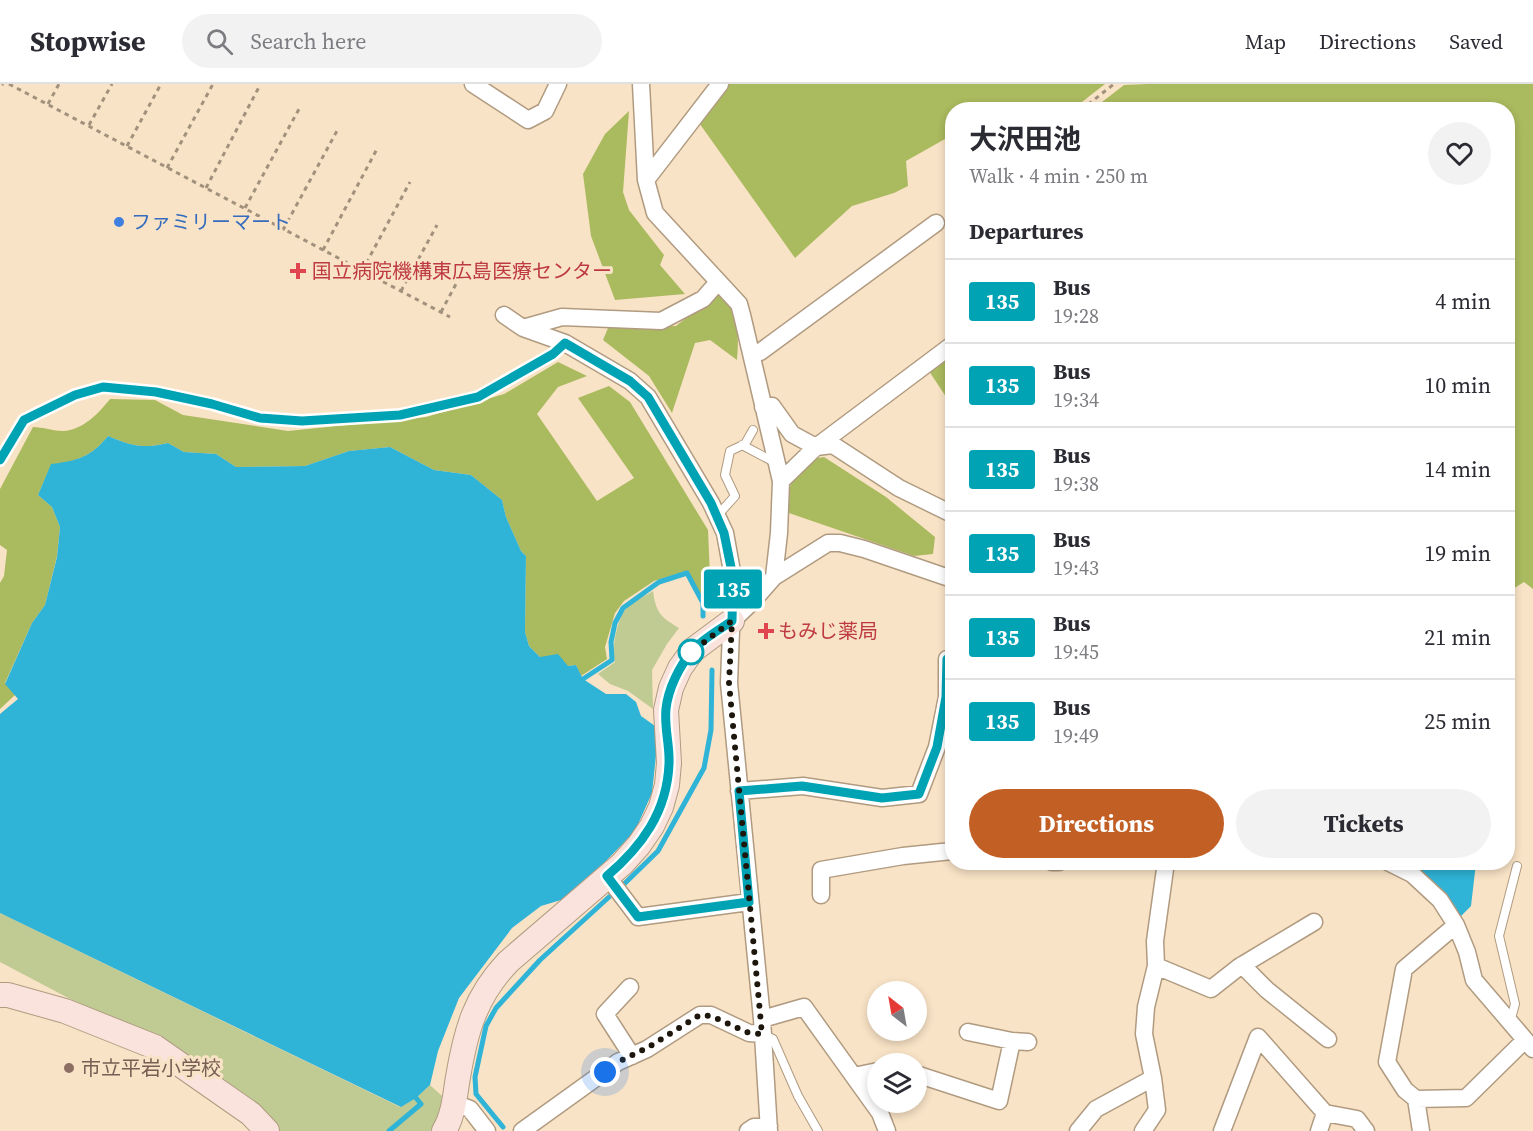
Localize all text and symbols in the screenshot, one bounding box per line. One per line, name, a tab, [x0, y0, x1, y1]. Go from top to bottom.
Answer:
search box	[182, 14, 602, 68]
text: Stopwise	[30, 22, 146, 60]
icon: search	[203, 25, 236, 58]
text: Search here	[251, 26, 367, 56]
text: Map	[1245, 27, 1286, 56]
text: Directions	[1319, 27, 1416, 56]
text: Saved	[1449, 27, 1503, 56]
text: 大沢田池	[969, 120, 1081, 158]
button: heart	[1428, 122, 1491, 185]
text: Walk · 4 min · 250 m	[969, 162, 1148, 190]
place label: ファミリーマート	[131, 208, 291, 236]
marker: ファミリーマート	[112, 215, 126, 229]
text: Departures	[969, 216, 1083, 246]
place label: 国立病院機構東広島医療センター	[312, 257, 612, 285]
marker: 国立病院機構東広島医療センター	[289, 262, 307, 280]
text: Bus	[1053, 272, 1090, 302]
text: 4 min	[1435, 286, 1491, 316]
text: 135	[985, 287, 1019, 316]
text: 19:28	[1053, 302, 1099, 330]
text: Bus	[1053, 356, 1090, 386]
text: 10 min	[1424, 370, 1491, 400]
text: 135	[985, 371, 1019, 400]
text: 19:34	[1053, 386, 1099, 414]
text: Bus	[1053, 440, 1090, 470]
text: 14 min	[1424, 454, 1491, 484]
text: 135	[985, 455, 1019, 484]
text: 19:38	[1053, 470, 1099, 498]
text: Bus	[1053, 524, 1090, 554]
text: 19 min	[1424, 538, 1491, 568]
text: 135	[985, 539, 1019, 568]
text: 19:43	[1053, 554, 1099, 582]
line badge: 135	[698, 570, 768, 608]
text: 135	[716, 575, 750, 604]
text: Bus	[1053, 608, 1090, 638]
place label: もみじ薬局	[778, 617, 878, 645]
text: 21 min	[1424, 622, 1491, 652]
text: 135	[985, 623, 1019, 652]
marker: もみじ薬局	[759, 624, 773, 638]
text: 19:45	[1053, 638, 1099, 666]
unlabelled marker	[678, 639, 704, 665]
text: Bus	[1053, 692, 1090, 722]
text: 25 min	[1424, 706, 1491, 736]
text: 135	[985, 707, 1019, 736]
text: 19:49	[1053, 722, 1099, 750]
button: Directions	[969, 789, 1224, 858]
button: Tickets	[1236, 789, 1491, 858]
north arrow	[867, 981, 927, 1041]
map controls	[867, 981, 927, 1113]
button: layers	[867, 1053, 927, 1113]
place label: 市立平岩小学校	[81, 1054, 221, 1082]
your location	[590, 1057, 620, 1087]
marker: 市立平岩小学校	[62, 1061, 76, 1075]

